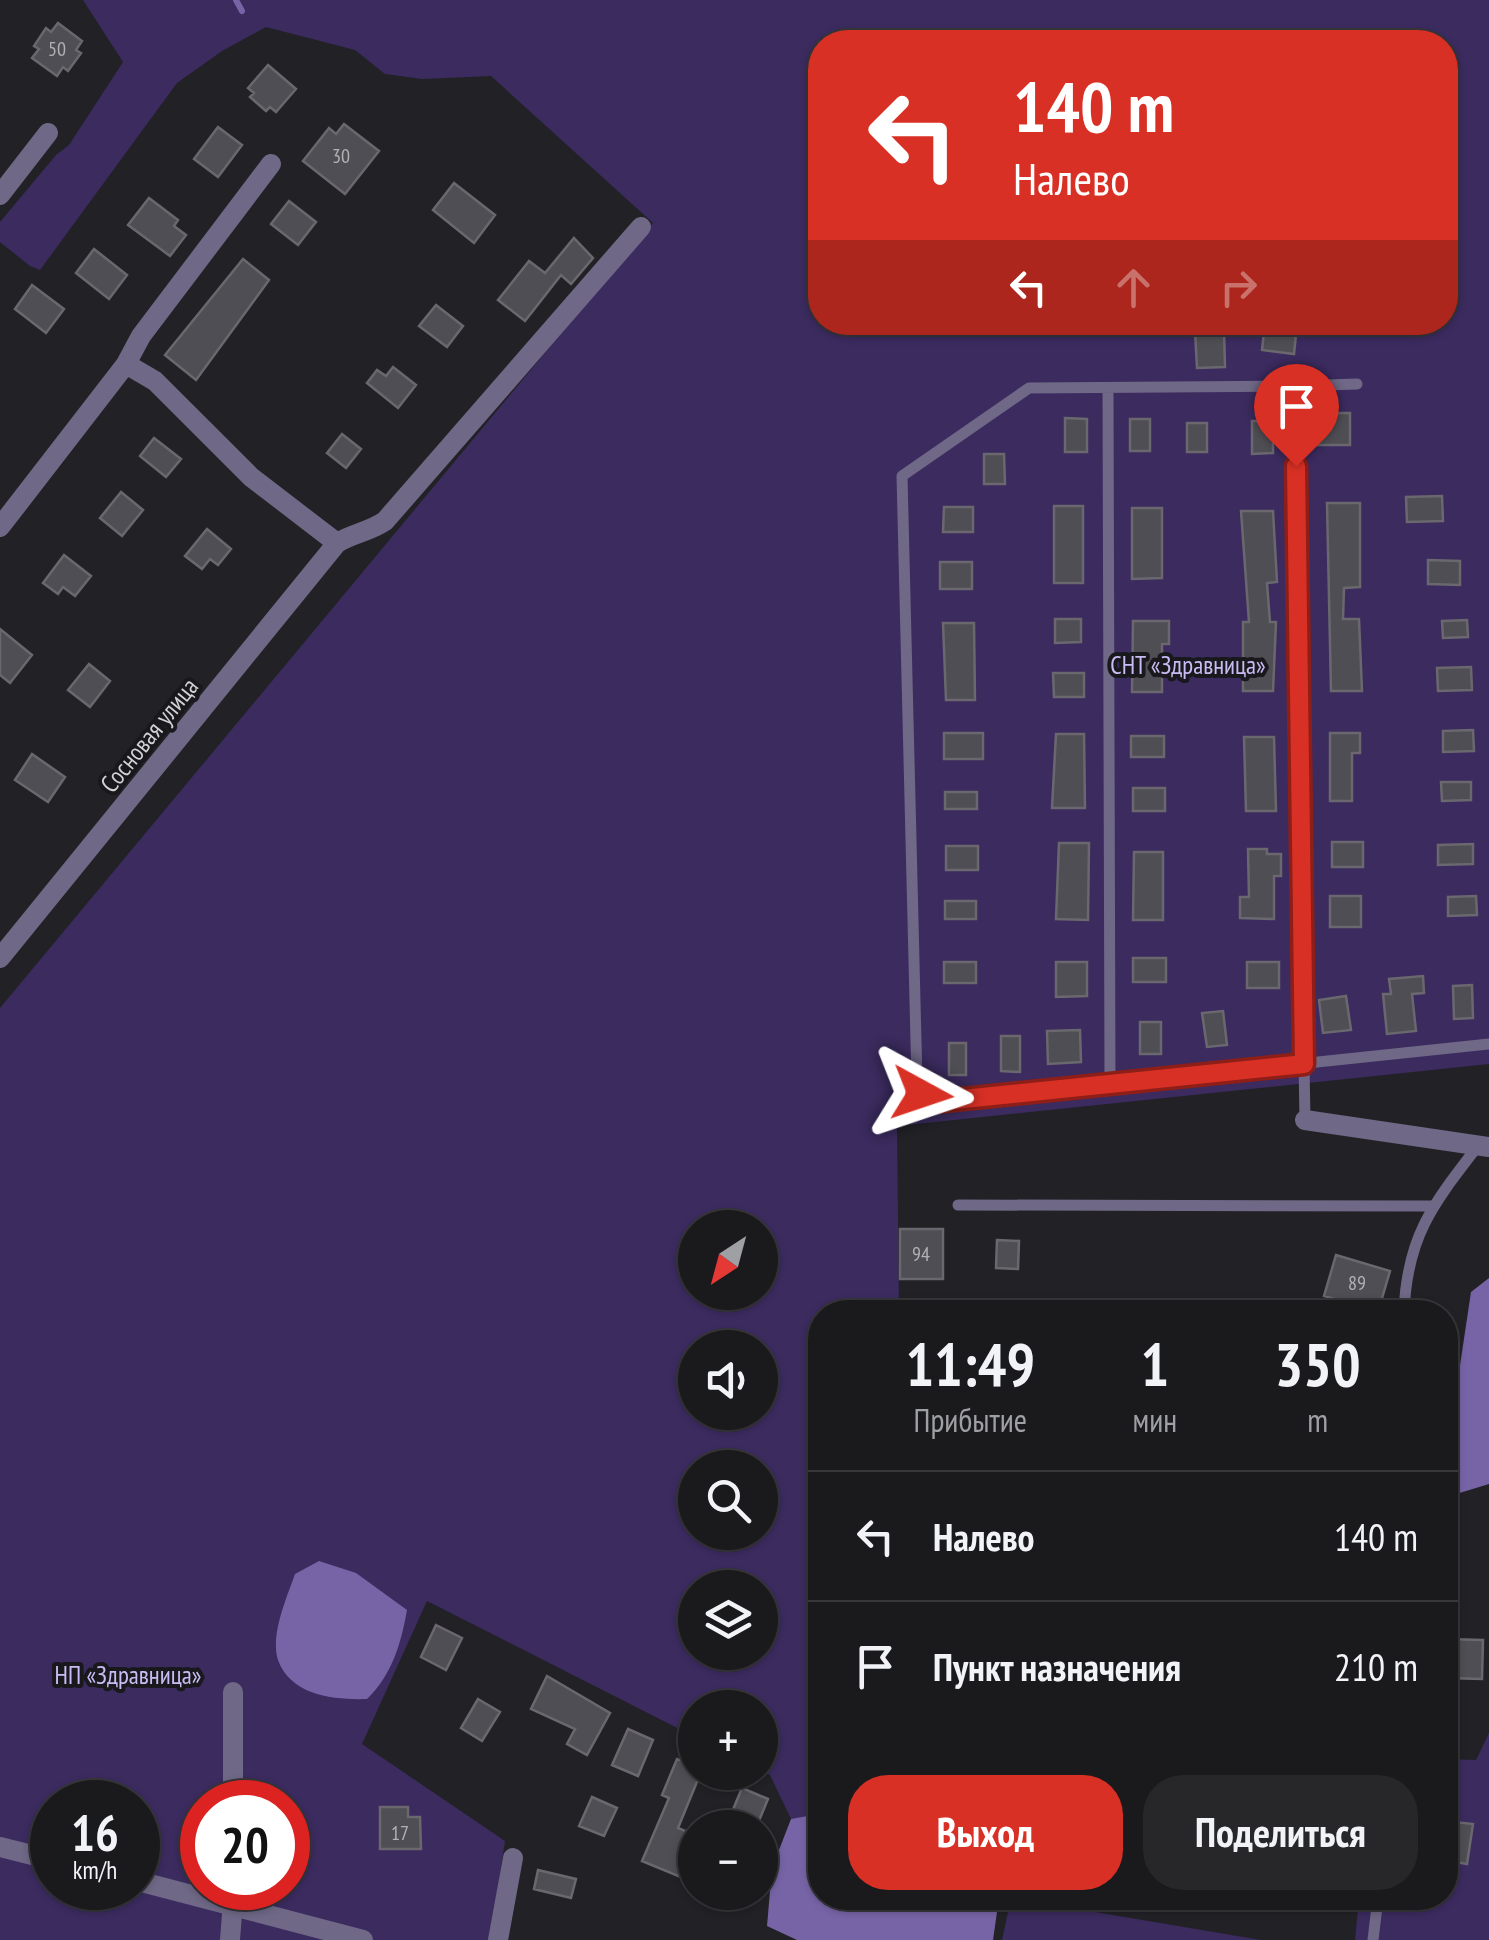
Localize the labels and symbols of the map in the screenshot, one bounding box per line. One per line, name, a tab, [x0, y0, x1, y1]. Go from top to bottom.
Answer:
house number: 50	[48, 36, 66, 62]
house number: 30	[332, 143, 350, 169]
pin	[1254, 364, 1339, 467]
park label: СНТ «Здравница»	[1110, 649, 1266, 681]
street label: Сосновая улица	[93, 671, 205, 799]
position arrow	[870, 1042, 974, 1146]
north arrow	[678, 1210, 778, 1310]
house number: 94	[912, 1241, 930, 1267]
house number: 89	[1348, 1270, 1366, 1296]
park label: НП «Здравница»	[55, 1659, 201, 1691]
speed limit sign: 20	[180, 1780, 310, 1910]
house number: 17	[391, 1820, 409, 1846]

